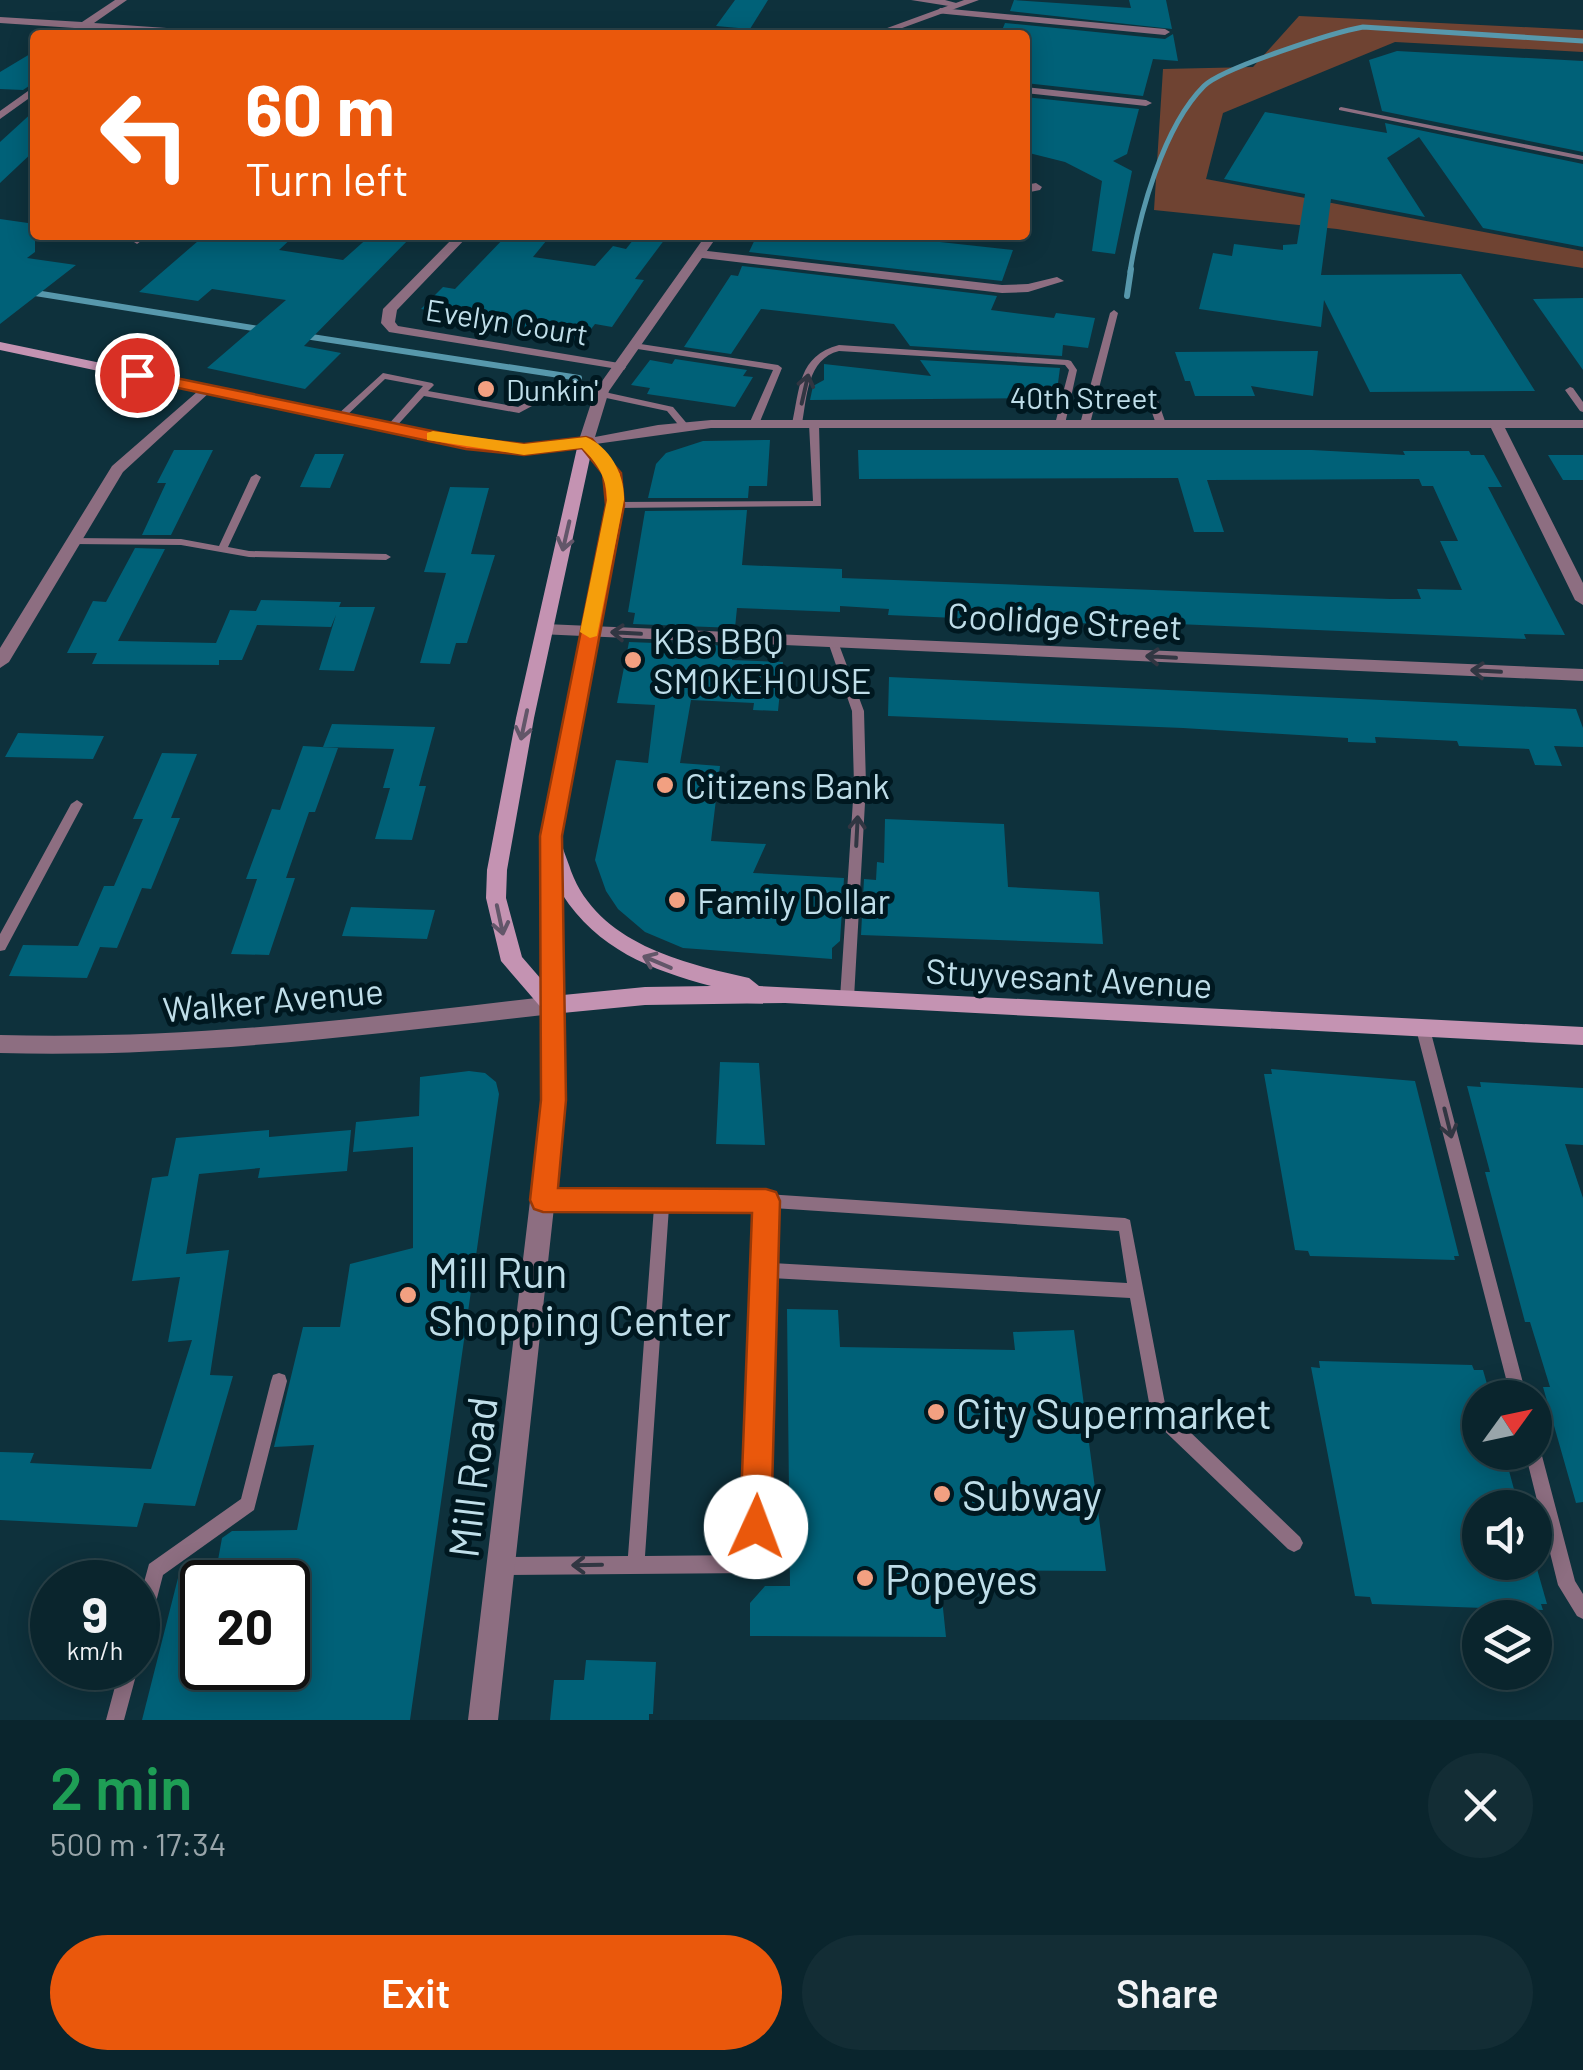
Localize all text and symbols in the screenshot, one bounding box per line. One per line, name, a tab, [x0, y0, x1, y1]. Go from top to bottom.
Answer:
text: 60 m	[245, 66, 395, 150]
icon: left	[80, 70, 210, 200]
text: Turn left	[245, 151, 409, 205]
street label: Evelyn Court	[423, 290, 591, 352]
pin	[95, 333, 180, 418]
icon: arrive	[110, 348, 165, 403]
place label: Dunkin'	[506, 371, 598, 407]
one-way arrow	[797, 374, 815, 406]
marker: Dunkin'	[475, 378, 497, 400]
street label: 40th Street	[1010, 379, 1158, 415]
one-way arrow	[555, 519, 574, 551]
street label: Coolidge Street	[946, 593, 1184, 647]
place label: KBs BBQ SMOKEHOUSE	[653, 619, 872, 701]
one-way arrow	[611, 623, 643, 642]
one-way arrow	[1145, 647, 1177, 666]
marker: KBs BBQ SMOKEHOUSE	[622, 649, 644, 671]
one-way arrow	[1470, 661, 1502, 680]
one-way arrow	[514, 708, 533, 740]
place label: Citizens Bank	[685, 764, 890, 806]
marker: Citizens Bank	[654, 774, 676, 796]
one-way arrow	[848, 815, 867, 847]
place label: Family Dollar	[697, 879, 890, 921]
marker: Family Dollar	[666, 889, 688, 911]
one-way arrow	[492, 903, 511, 935]
street label: Stuyvesant Avenue	[925, 949, 1213, 1005]
one-way arrow	[642, 951, 673, 969]
street label: Walker Avenue	[161, 968, 385, 1030]
one-way arrow	[1439, 1107, 1458, 1138]
place label: Mill Run Shopping Center	[428, 1246, 731, 1345]
marker: Mill Run Shopping Center	[397, 1284, 419, 1306]
north arrow	[1462, 1380, 1552, 1470]
map controls	[1462, 1380, 1552, 1690]
place label: City Supermarket	[956, 1387, 1272, 1438]
street label: Mill Road	[436, 1394, 506, 1560]
marker: City Supermarket	[925, 1401, 947, 1423]
place label: Subway	[962, 1469, 1102, 1520]
position arrow	[704, 1475, 808, 1579]
marker: Subway	[931, 1483, 953, 1505]
button: sound	[1462, 1490, 1552, 1580]
place label: Popeyes	[885, 1553, 1038, 1604]
one-way arrow	[571, 1556, 603, 1575]
speed limit sign: 20	[180, 1560, 310, 1690]
marker: Popeyes	[854, 1567, 876, 1589]
text: 9	[82, 1583, 108, 1643]
button: layers	[1462, 1600, 1552, 1690]
text: km/h	[67, 1635, 123, 1665]
text: 2 min	[50, 1750, 193, 1822]
button: close	[1428, 1753, 1533, 1858]
text: 500 m · 17:34	[50, 1824, 226, 1862]
button: Exit	[50, 1935, 782, 2050]
button: Share	[802, 1935, 1533, 2050]

